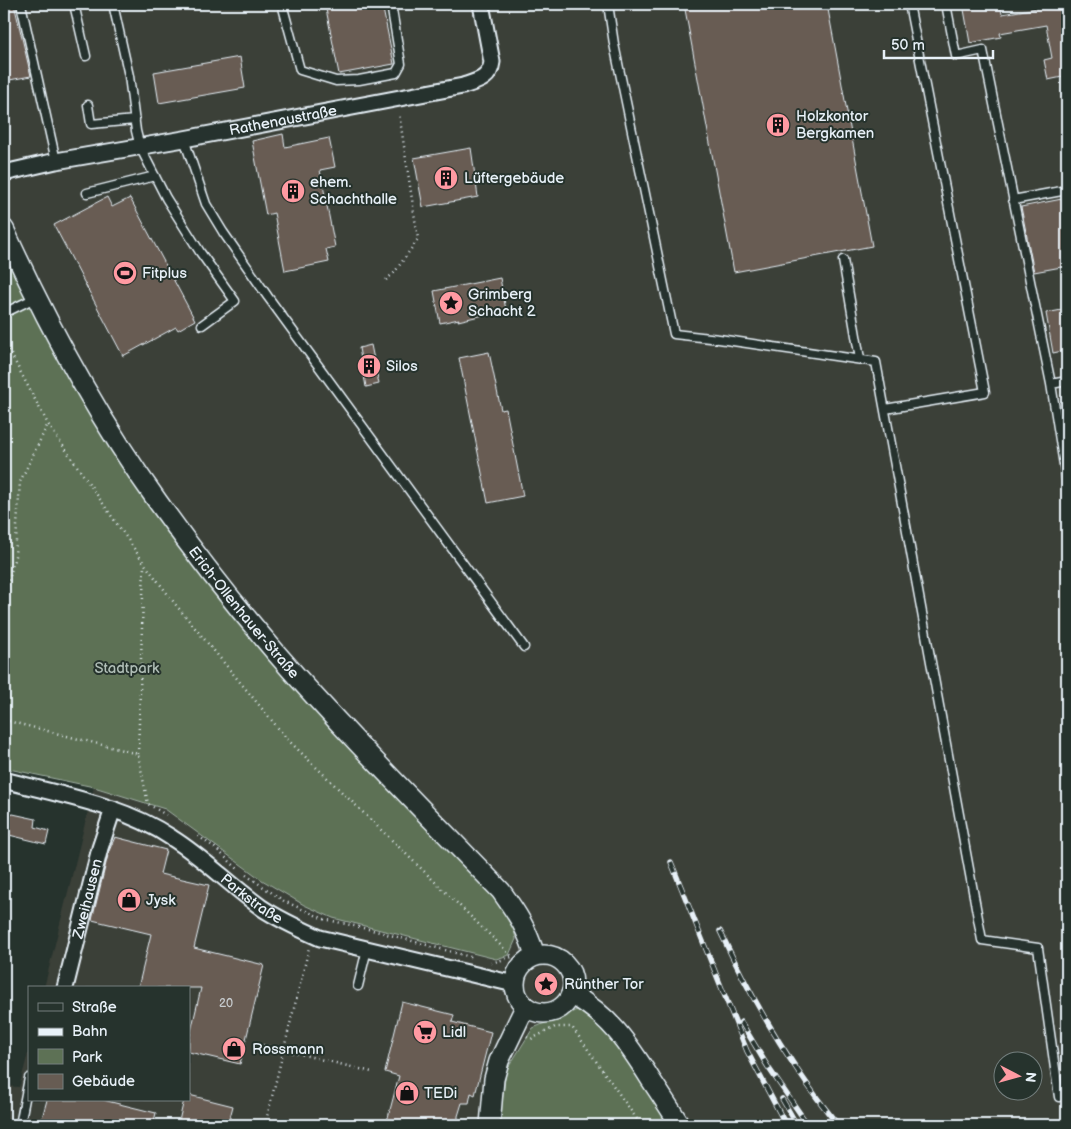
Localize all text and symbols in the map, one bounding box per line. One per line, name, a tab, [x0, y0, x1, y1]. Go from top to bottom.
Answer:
scale bar	[884, 28, 992, 60]
text: 50 m	[891, 36, 925, 55]
street label: Rathenaustraße	[228, 101, 339, 140]
place label: Holzkontor Bergkamen	[796, 107, 874, 143]
building icon: Holzkontor Bergkamen	[765, 112, 791, 138]
building icon: Lüftergebäude	[433, 165, 459, 191]
place label: Lüftergebäude	[464, 169, 564, 188]
place label: ehem. Schachthalle	[310, 173, 397, 209]
building icon: ehem. Schachthalle	[280, 178, 306, 204]
sports icon: Fitplus	[112, 260, 138, 286]
place label: Fitplus	[142, 264, 187, 283]
place label: Grimberg Schacht 2	[468, 285, 536, 321]
place icon: Grimberg Schacht 2	[438, 290, 464, 316]
building icon: Silos	[356, 353, 382, 379]
place label: Silos	[386, 357, 418, 376]
street label: Erich-Ollenhauer-Straße	[184, 543, 304, 683]
park label: Stadtpark	[95, 659, 160, 678]
street label: Zweihausen	[68, 857, 106, 942]
street label: Parkstraße	[217, 869, 286, 928]
shop icon: Jysk	[116, 887, 142, 913]
place label: Jysk	[146, 891, 176, 910]
place icon: Rünther Tor	[533, 971, 559, 997]
place label: Rünther Tor	[564, 975, 644, 994]
legend	[28, 986, 190, 1102]
house number: 20	[219, 996, 233, 1011]
text: Straße	[72, 998, 117, 1017]
supermarket icon: Lidl	[412, 1019, 438, 1045]
text: Bahn	[72, 1022, 108, 1041]
place label: Lidl	[442, 1023, 466, 1042]
shop icon: Rossmann	[221, 1036, 247, 1062]
place label: Rossmann	[252, 1040, 324, 1059]
text: Park	[72, 1048, 103, 1067]
north arrow	[994, 1052, 1044, 1102]
text: N	[1021, 1071, 1039, 1083]
text: Gebäude	[72, 1072, 135, 1091]
shop icon: TEDi	[394, 1080, 420, 1106]
place label: TEDi	[424, 1084, 457, 1103]

